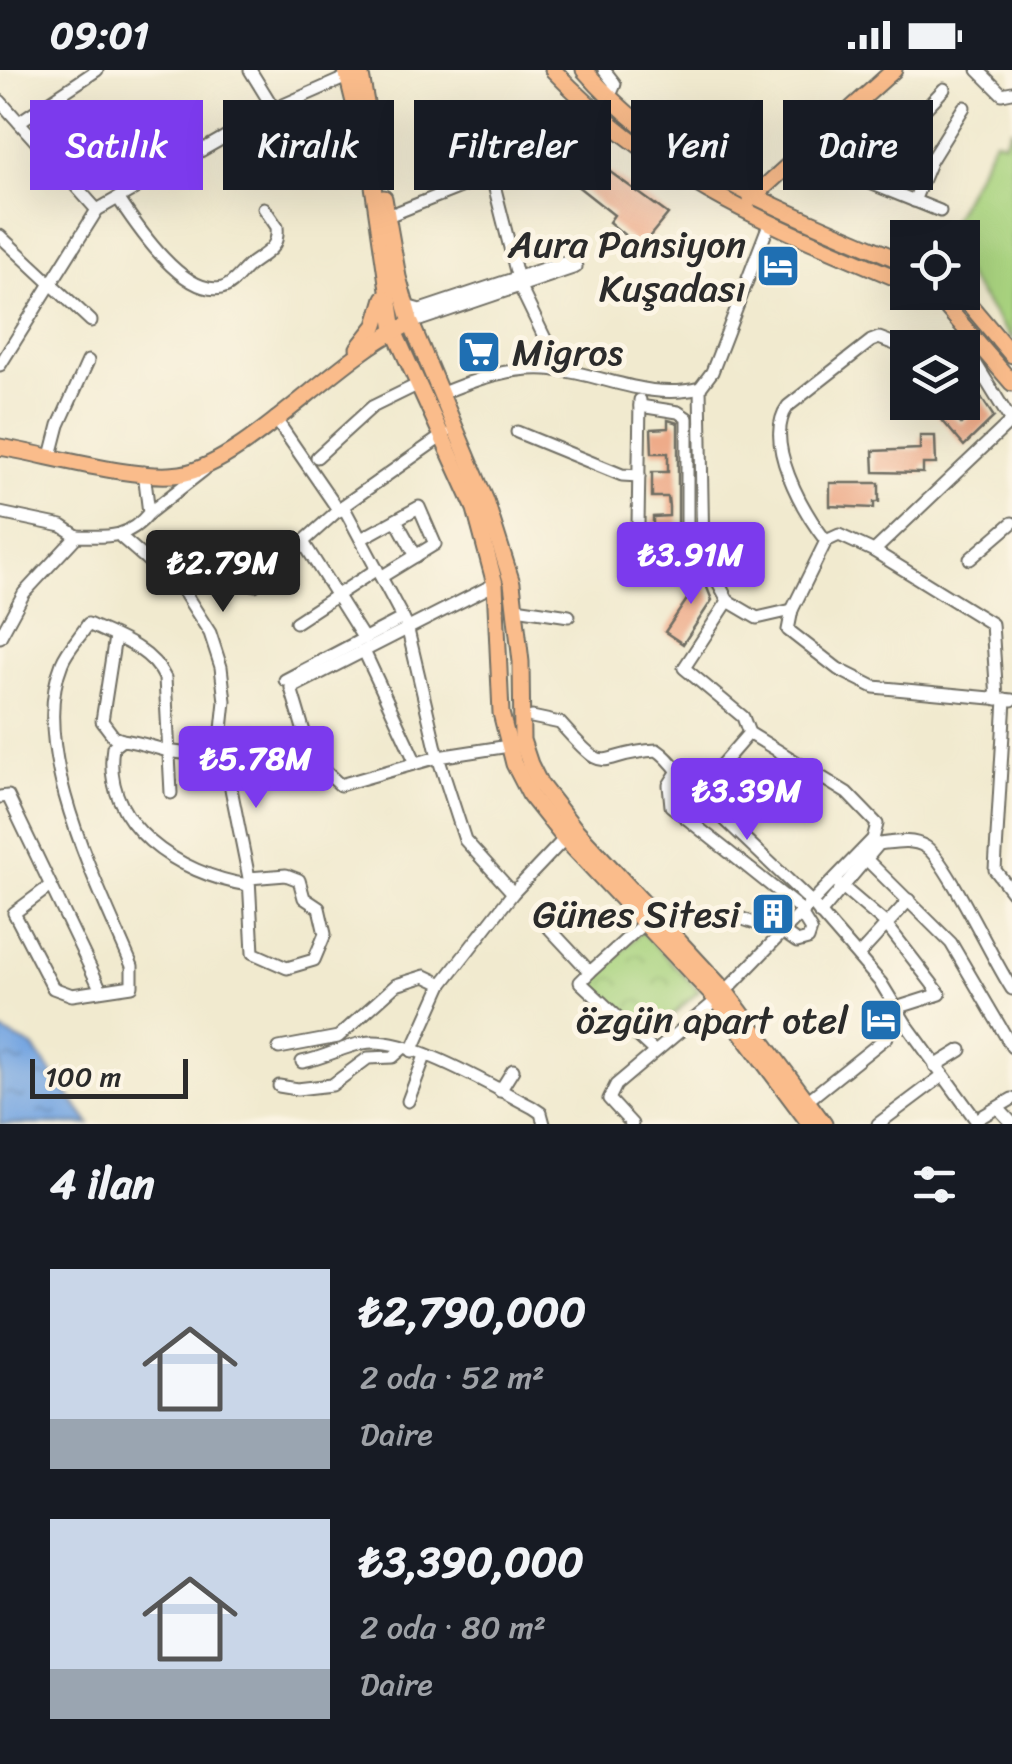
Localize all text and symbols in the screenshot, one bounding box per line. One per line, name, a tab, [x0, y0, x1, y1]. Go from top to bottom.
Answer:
text: 09:01	[50, 2, 149, 69]
chip: Satılık	[30, 100, 203, 190]
chip: Kiralık	[223, 100, 394, 190]
chip: Filtreler	[414, 100, 611, 190]
chip: Yeni	[631, 100, 763, 190]
chip: Daire	[783, 100, 933, 190]
place label: Aura Pansiyon Kuşadası	[507, 211, 746, 322]
map controls	[890, 220, 980, 420]
button: locate	[890, 220, 980, 310]
hotel icon: Aura Pansiyon Kuşadası	[755, 243, 801, 289]
place label: Migros	[512, 319, 624, 386]
supermarket icon: Migros	[456, 329, 502, 375]
button: layers	[890, 330, 980, 420]
pin: ₺3.91M	[610, 522, 772, 607]
text: ₺3.91M	[639, 526, 743, 583]
pin: ₺2.79M	[142, 530, 304, 615]
text: ₺2.79M	[168, 534, 278, 591]
pin: ₺5.78M	[175, 726, 337, 811]
text: ₺5.78M	[201, 730, 311, 787]
pin: ₺3.39M	[666, 758, 828, 843]
text: ₺3.39M	[693, 762, 801, 819]
place label: Günes Sitesi	[533, 881, 742, 948]
building icon: Günes Sitesi	[750, 891, 796, 937]
place label: özgün apart otel	[576, 987, 849, 1054]
hotel icon: özgün apart otel	[858, 997, 904, 1043]
text: 100 m	[45, 1052, 121, 1101]
scale bar	[30, 1054, 188, 1098]
text: 4 ilan	[50, 1147, 154, 1221]
icon: filters	[907, 1157, 962, 1212]
text: ₺2,790,000	[360, 1275, 586, 1349]
icon: home	[130, 1309, 250, 1429]
text: 2 oda · 52 m²	[360, 1349, 545, 1406]
text: Daire	[360, 1406, 433, 1463]
text: ₺3,390,000	[360, 1525, 584, 1599]
icon: home	[130, 1559, 250, 1679]
text: 2 oda · 80 m²	[360, 1599, 546, 1656]
text: Daire	[360, 1656, 433, 1713]

